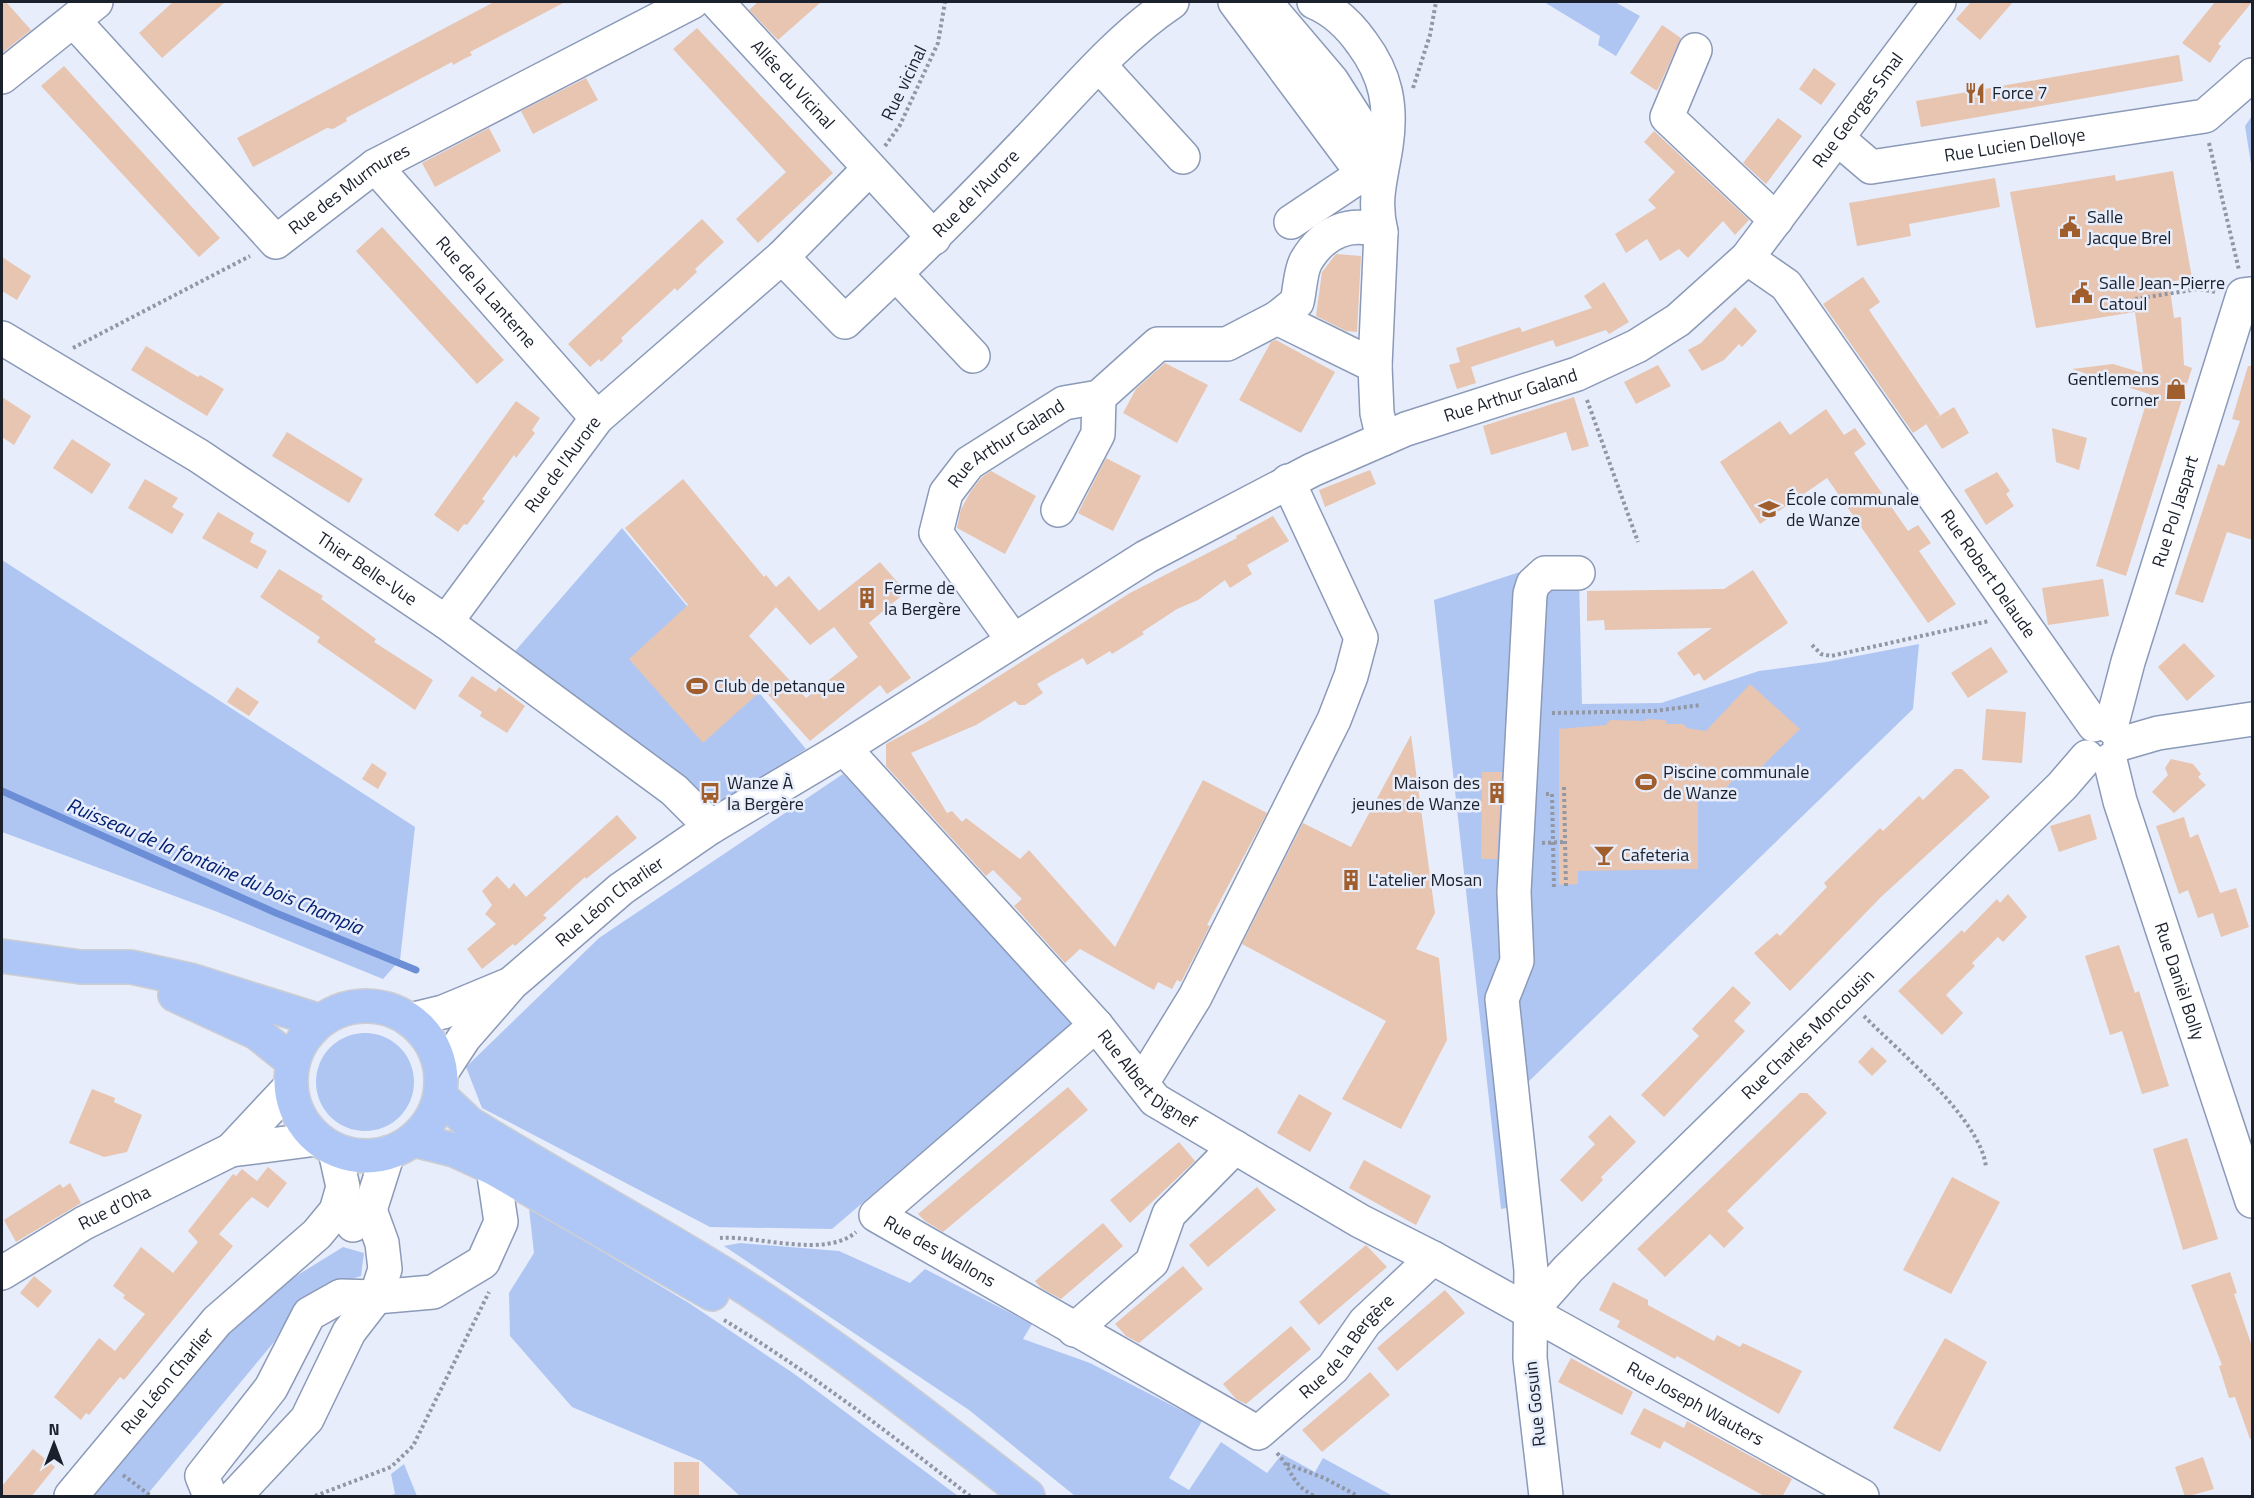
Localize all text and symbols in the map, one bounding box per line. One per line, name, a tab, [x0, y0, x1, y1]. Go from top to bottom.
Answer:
street label: Allée du Vicinal	[745, 33, 841, 135]
street label: Rue vicinal	[874, 41, 933, 125]
street label: Rue Georges Smal	[1805, 47, 1910, 173]
place label: Force 7	[1992, 79, 2048, 106]
restaurant icon: Force 7	[1963, 81, 1987, 105]
street label: Rue Lucien Delloye	[1942, 120, 2087, 169]
street label: Rue des Murmures	[282, 136, 414, 241]
street label: Rue de l'Aurore	[926, 143, 1025, 244]
place label: Salle Jacque Brel	[2087, 203, 2171, 251]
public building icon: Salle Jacque Brel	[2058, 215, 2082, 239]
street label: Rue de la Lanterne	[430, 230, 543, 354]
place label: Salle Jean-Pierre Catoul	[2099, 269, 2225, 317]
public building icon: Salle Jean-Pierre Catoul	[2070, 281, 2094, 305]
street label: Rue Arthur Galand	[1440, 361, 1581, 429]
place label: Gentlemens corner	[2067, 365, 2159, 413]
shop icon: Gentlemens corner	[2164, 377, 2188, 401]
street label: Rue Arthur Galand	[941, 392, 1069, 493]
street label: Rue de l'Aurore	[517, 410, 607, 518]
street label: Rue Pol Jaspart	[2145, 451, 2205, 570]
place label: École communale de Wanze	[1786, 485, 1919, 533]
school or university icon: École communale de Wanze	[1757, 497, 1781, 521]
street label: Rue Robert Delaude	[1934, 504, 2043, 643]
street label: Thier Belle-Vue	[312, 525, 423, 612]
place label: Ferme de la Bergère	[884, 574, 961, 622]
building icon: Ferme de la Bergère	[855, 586, 879, 610]
place label: Club de petanque	[714, 672, 845, 699]
sports icon: Club de petanque	[685, 674, 709, 698]
place label: Piscine communale de Wanze	[1663, 758, 1809, 806]
place label: Wanze À la Bergère	[727, 769, 804, 817]
place label: Maison des jeunes de Wanze	[1351, 769, 1480, 817]
sports icon: Piscine communale de Wanze	[1634, 770, 1658, 794]
bus stop icon: Wanze À la Bergère	[698, 781, 722, 805]
building icon: Maison des jeunes de Wanze	[1485, 781, 1509, 805]
water label: Ruisseau de la fontaine du bois Champia	[62, 789, 369, 943]
place label: Cafeteria	[1621, 841, 1689, 868]
bar icon: Cafeteria	[1592, 843, 1616, 867]
street label: Rue Léon Charlier	[549, 849, 669, 953]
place label: L'atelier Mosan	[1368, 866, 1482, 893]
building icon: L'atelier Mosan	[1339, 868, 1363, 892]
street label: Rue Danièl Bolly	[2148, 919, 2212, 1044]
street label: Rue Charles Moncousin	[1735, 962, 1880, 1106]
street label: Rue Albert Dignef	[1091, 1023, 1202, 1135]
street label: Rue d'Oha	[73, 1178, 155, 1237]
street label: Rue des Wallons	[879, 1208, 1001, 1294]
street label: Rue de la Bergère	[1293, 1287, 1400, 1405]
street label: Rue Léon Charlier	[114, 1321, 220, 1440]
street label: Rue Joseph Wauters	[1622, 1354, 1769, 1452]
street label: Rue Gosuin	[1517, 1360, 1552, 1448]
north arrow	[24, 1414, 84, 1474]
text: N	[48, 1417, 60, 1441]

